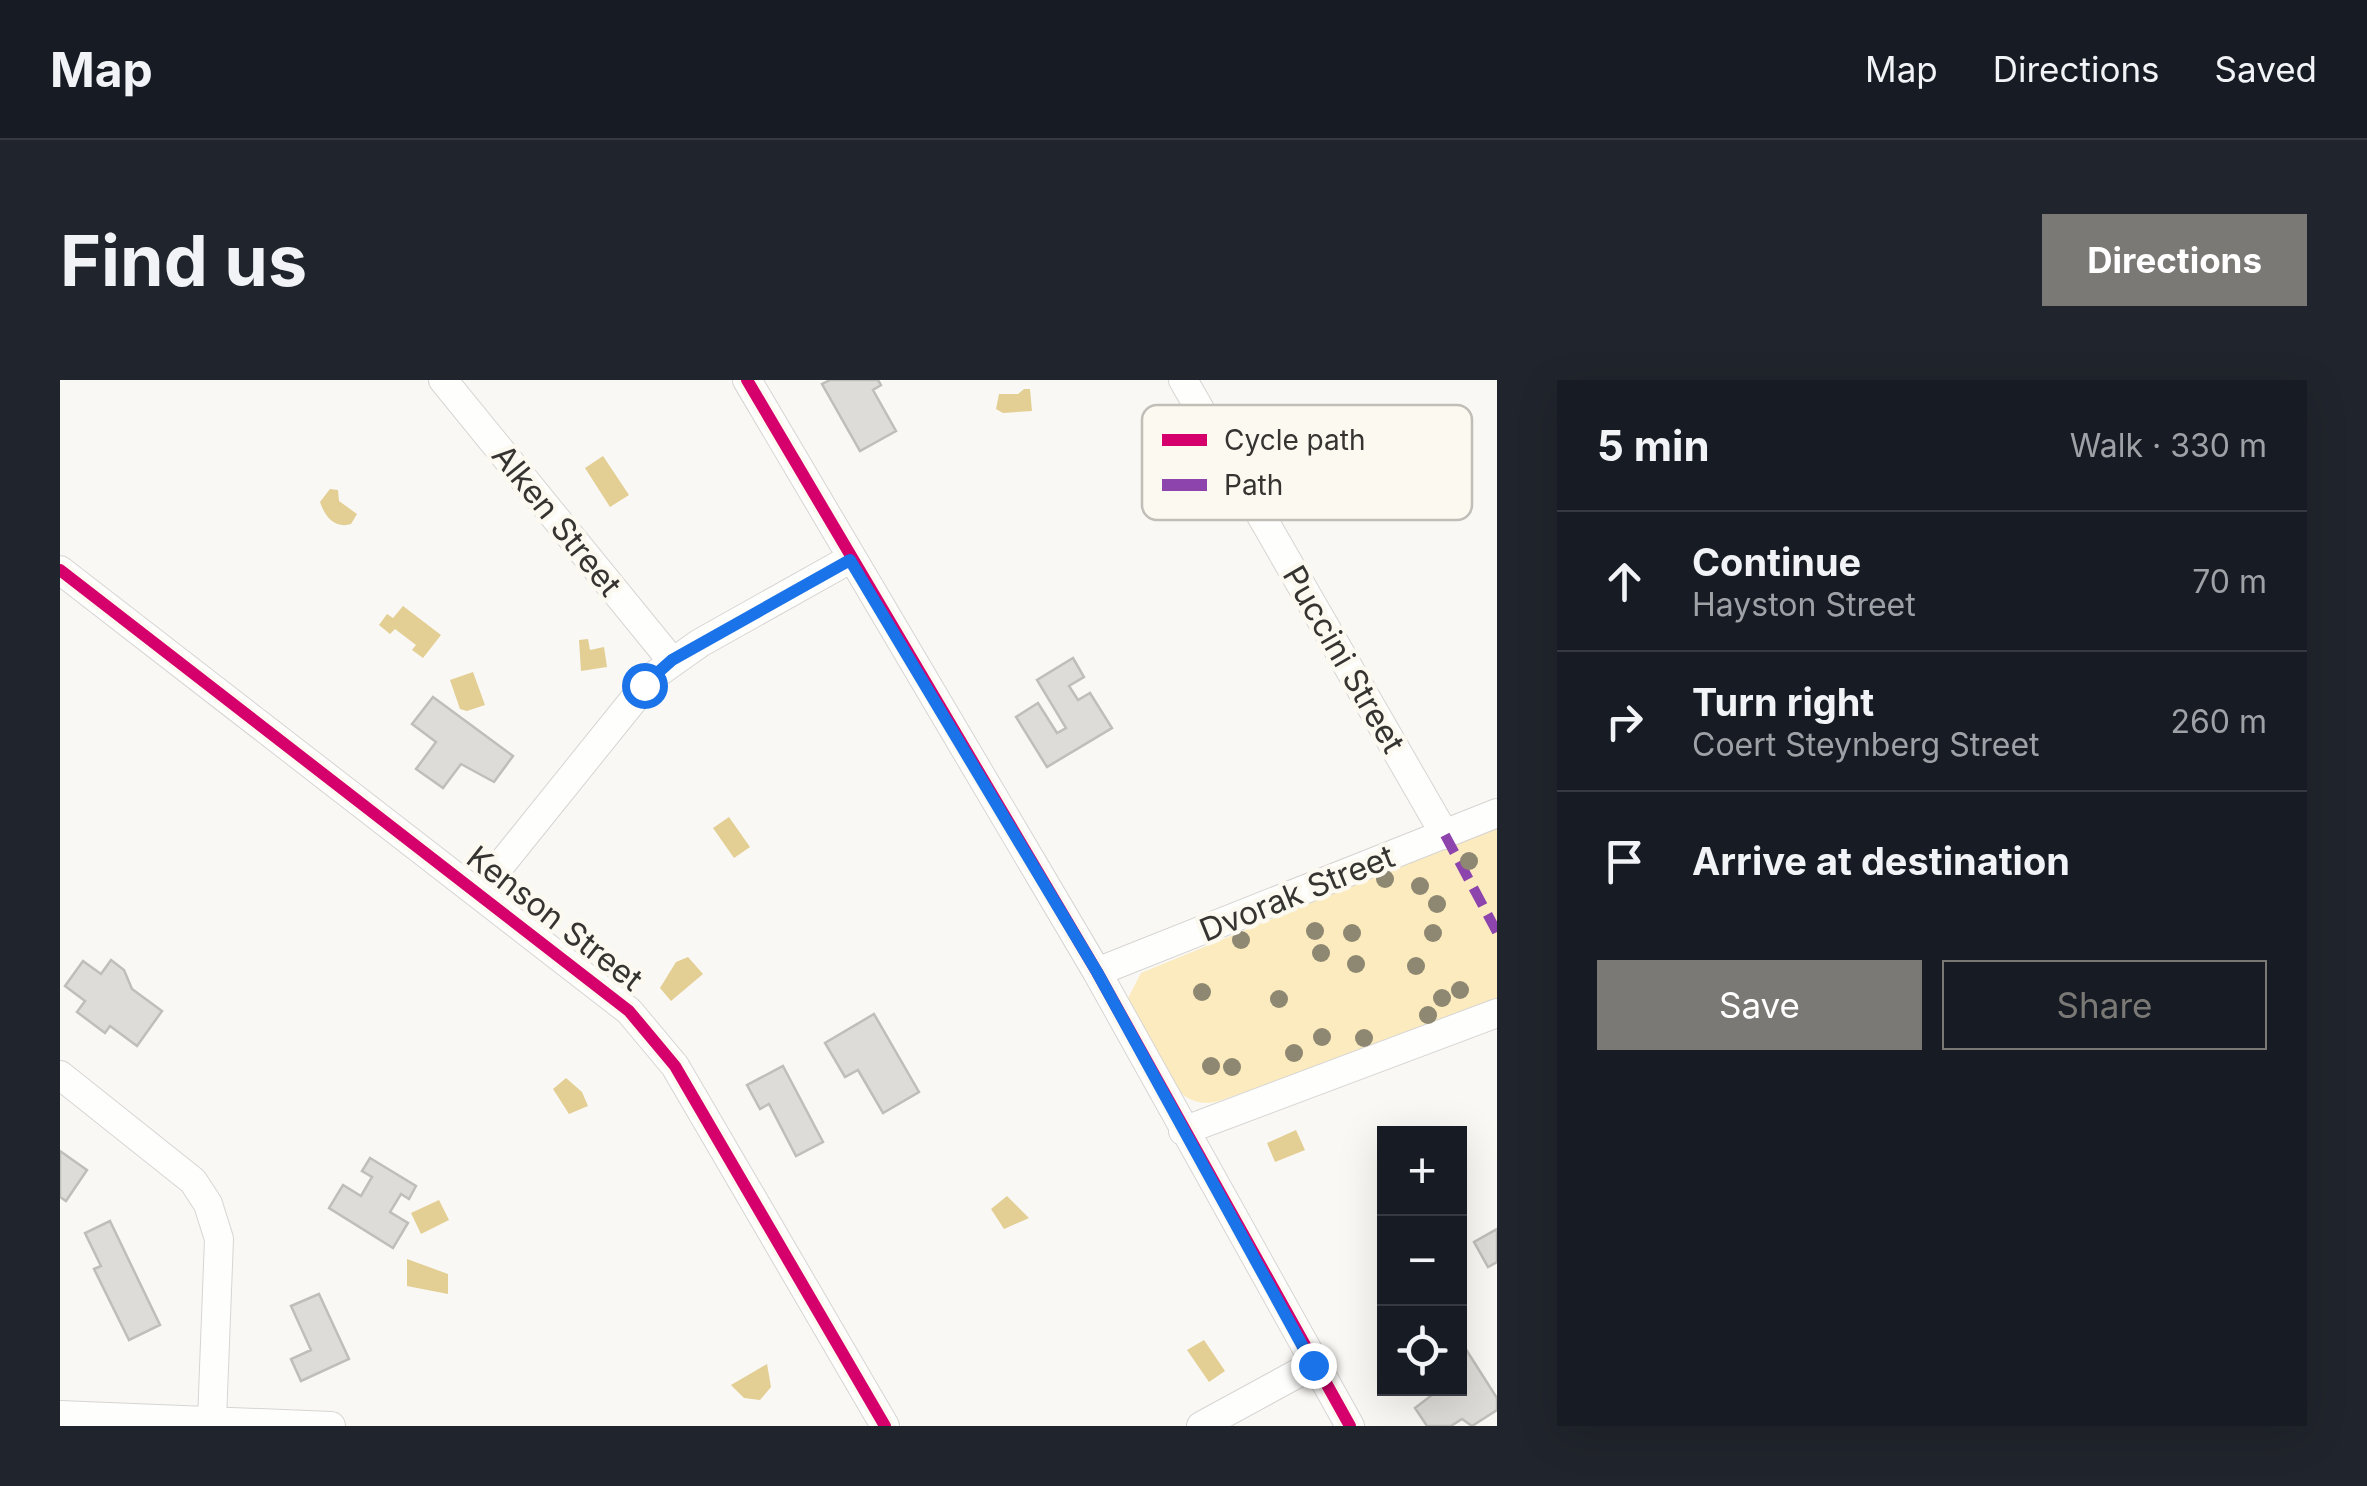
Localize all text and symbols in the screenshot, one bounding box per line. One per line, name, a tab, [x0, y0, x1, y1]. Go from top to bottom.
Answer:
text: Map	[50, 40, 153, 99]
text: Map	[1865, 48, 1938, 90]
text: Directions	[1993, 48, 2160, 90]
text: Saved	[2215, 48, 2317, 90]
button: Directions	[2042, 214, 2307, 306]
text: Find us	[60, 218, 307, 303]
legend	[1142, 405, 1472, 520]
text: 5 min	[1597, 420, 1710, 471]
text: Cycle path	[1224, 423, 1365, 457]
text: Walk · 330 m	[2070, 426, 2267, 465]
street label: Alken Street	[484, 436, 630, 604]
text: Path	[1224, 468, 1283, 502]
text: Continue	[1692, 539, 1861, 585]
icon: ahead	[1597, 554, 1652, 609]
street label: Puccini Street	[1275, 558, 1413, 760]
text: 70 m	[2192, 562, 2267, 601]
text: Hayston Street	[1692, 585, 1916, 624]
route start	[622, 663, 668, 709]
text: Turn right	[1692, 679, 1874, 725]
icon: right	[1597, 694, 1652, 749]
text: 260 m	[2170, 702, 2267, 741]
text: Coert Steynberg Street	[1692, 725, 2040, 764]
icon: arrive	[1597, 834, 1652, 889]
street label: Dvorak Street	[1194, 836, 1400, 950]
street label: Kenson Street	[459, 837, 651, 999]
text: Arrive at destination	[1692, 838, 2070, 884]
button: Save	[1597, 960, 1922, 1050]
button: Share	[1942, 960, 2267, 1050]
map controls	[1377, 1126, 1467, 1396]
button: +	[1377, 1126, 1467, 1216]
button: −	[1377, 1216, 1467, 1306]
button: locate	[1377, 1306, 1467, 1396]
route end	[1291, 1343, 1337, 1389]

